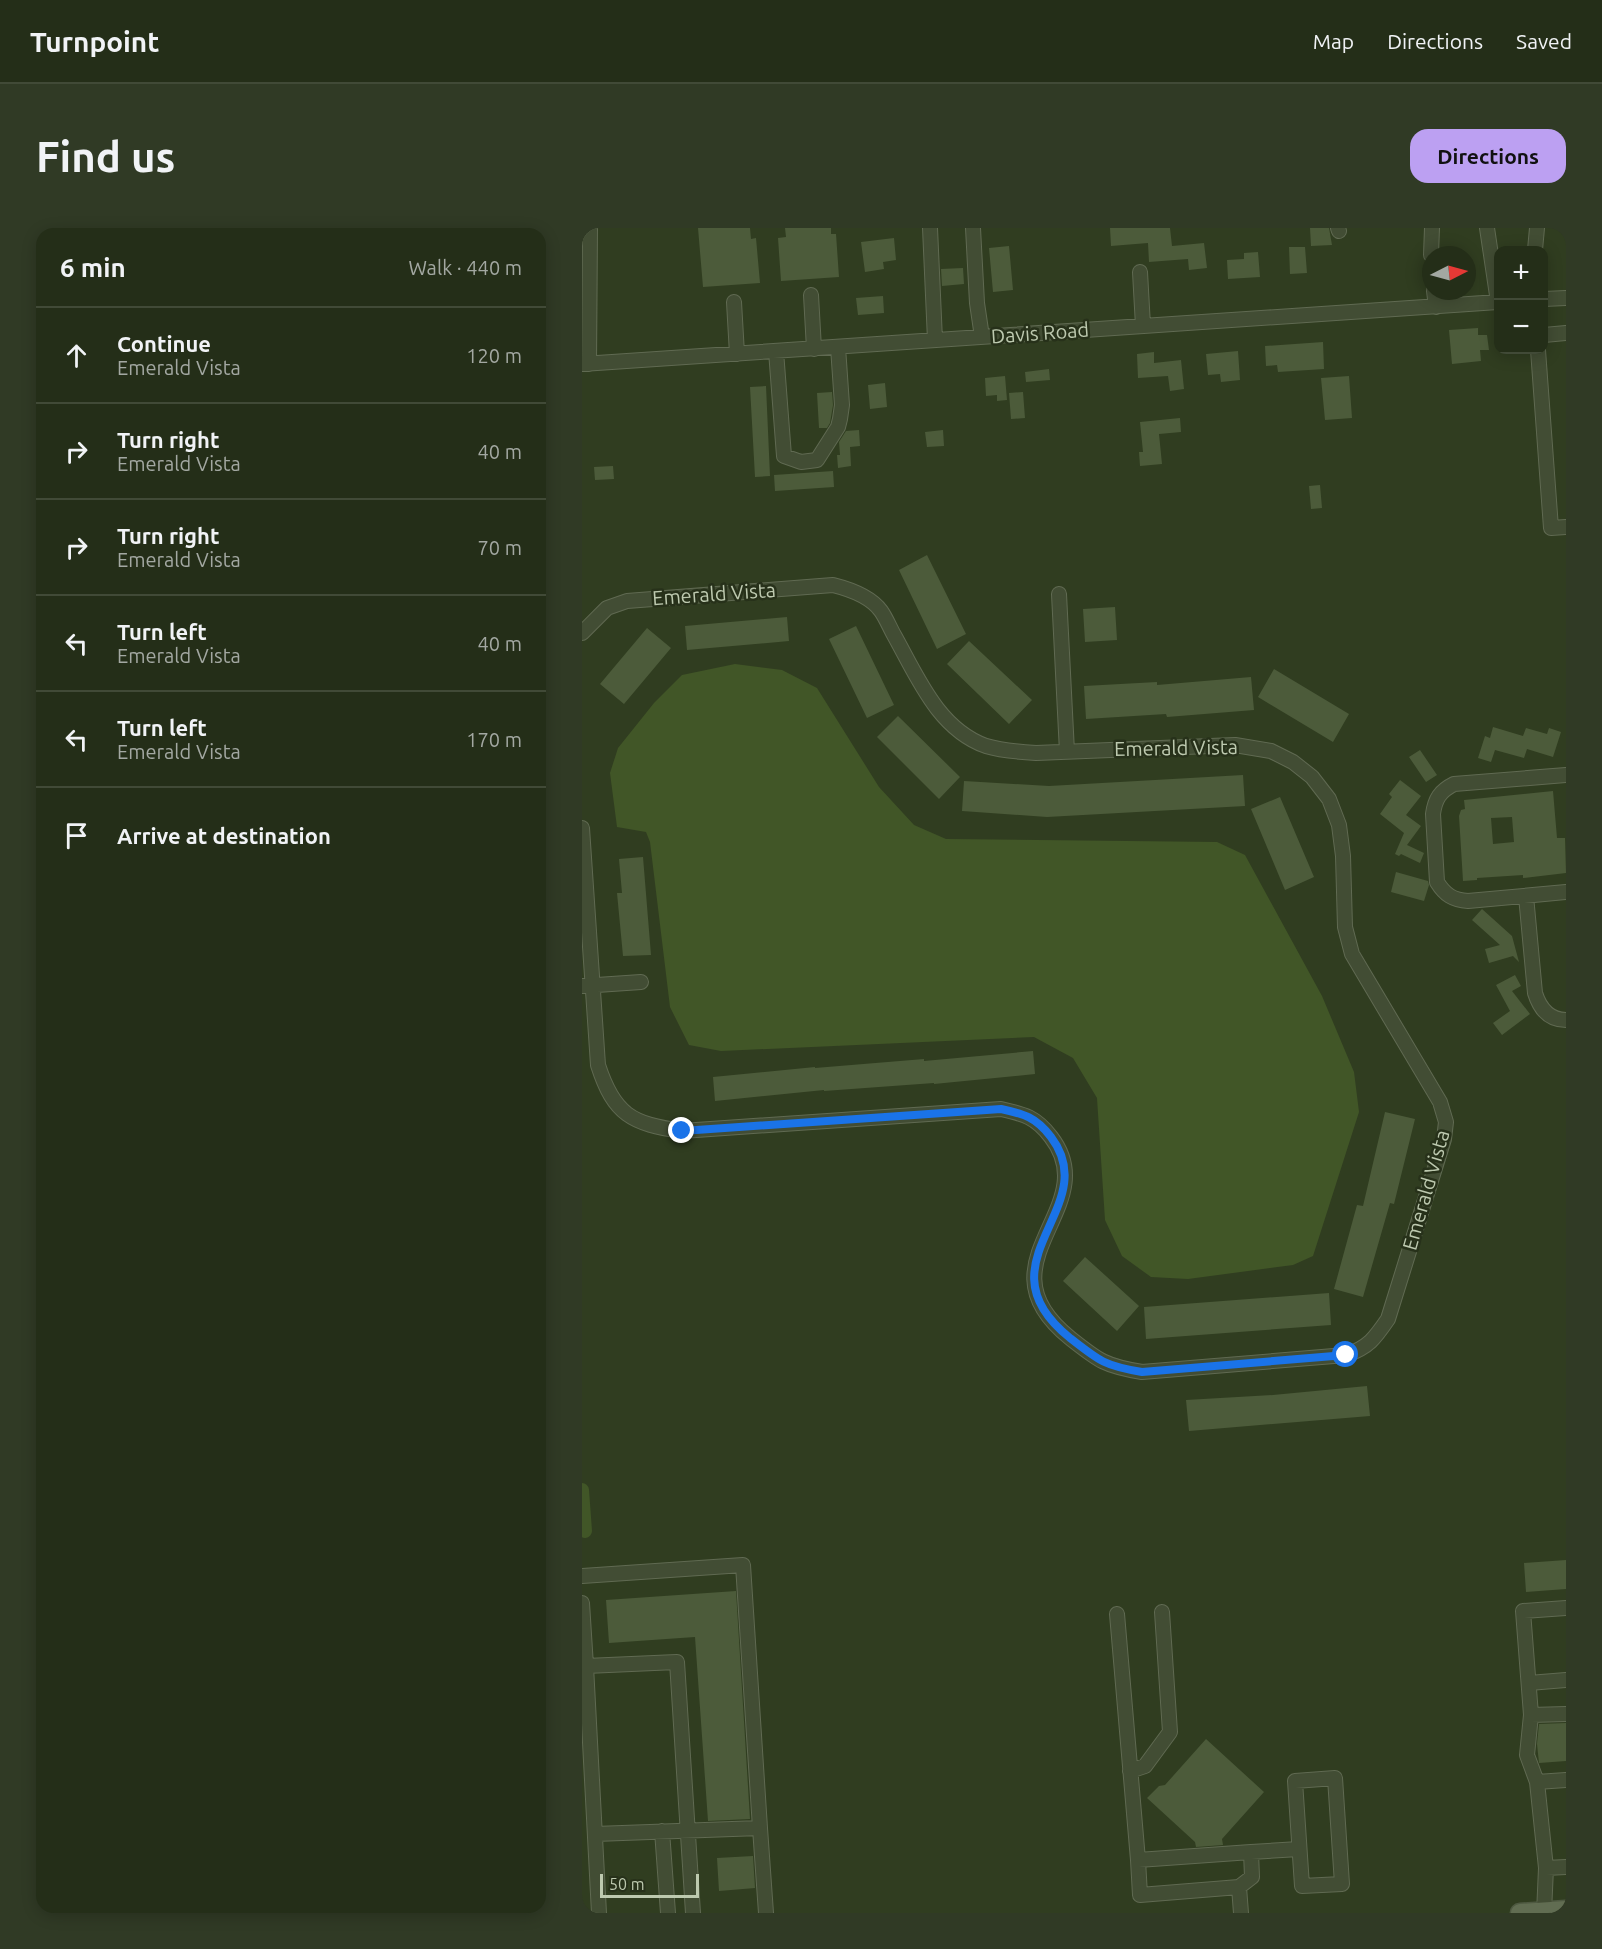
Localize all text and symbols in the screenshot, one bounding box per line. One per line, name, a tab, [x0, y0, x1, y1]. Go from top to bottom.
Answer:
text: Turnpoint	[30, 26, 159, 57]
text: Map	[1313, 29, 1354, 53]
text: Directions	[1387, 29, 1483, 53]
text: Saved	[1516, 29, 1572, 53]
button: Directions	[1410, 129, 1566, 183]
text: Find us	[36, 133, 175, 180]
north arrow	[1422, 246, 1476, 300]
map controls	[1494, 246, 1548, 354]
button: +	[1494, 246, 1548, 300]
text: 6 min	[60, 253, 126, 282]
text: Walk · 440 m	[409, 256, 522, 279]
button: −	[1494, 300, 1548, 354]
street label: Davis Road	[990, 318, 1090, 347]
text: Continue	[117, 331, 211, 356]
icon: ahead	[60, 339, 93, 372]
text: 120 m	[466, 344, 522, 367]
text: Emerald Vista	[117, 356, 241, 379]
text: Turn right	[117, 427, 219, 452]
icon: right	[60, 435, 93, 468]
text: 40 m	[478, 440, 522, 463]
text: Emerald Vista	[117, 452, 241, 475]
text: Turn right	[117, 523, 219, 548]
icon: right	[60, 531, 93, 564]
text: 70 m	[478, 536, 522, 559]
text: Emerald Vista	[117, 548, 241, 571]
street label: Emerald Vista	[651, 578, 777, 609]
text: Turn left	[117, 619, 207, 644]
icon: left	[60, 627, 93, 660]
text: 40 m	[478, 632, 522, 655]
text: Emerald Vista	[117, 644, 241, 667]
text: Turn left	[117, 715, 207, 740]
icon: left	[60, 723, 93, 756]
text: 170 m	[466, 728, 522, 751]
street label: Emerald Vista	[1114, 735, 1238, 760]
text: Emerald Vista	[117, 740, 241, 763]
icon: arrive	[60, 819, 93, 852]
text: Arrive at destination	[117, 823, 331, 848]
route end	[668, 1117, 694, 1143]
street label: Emerald Vista	[1397, 1127, 1454, 1253]
route start	[1332, 1341, 1358, 1367]
scale bar	[600, 1871, 699, 1898]
text: 50 m	[609, 1875, 645, 1893]

